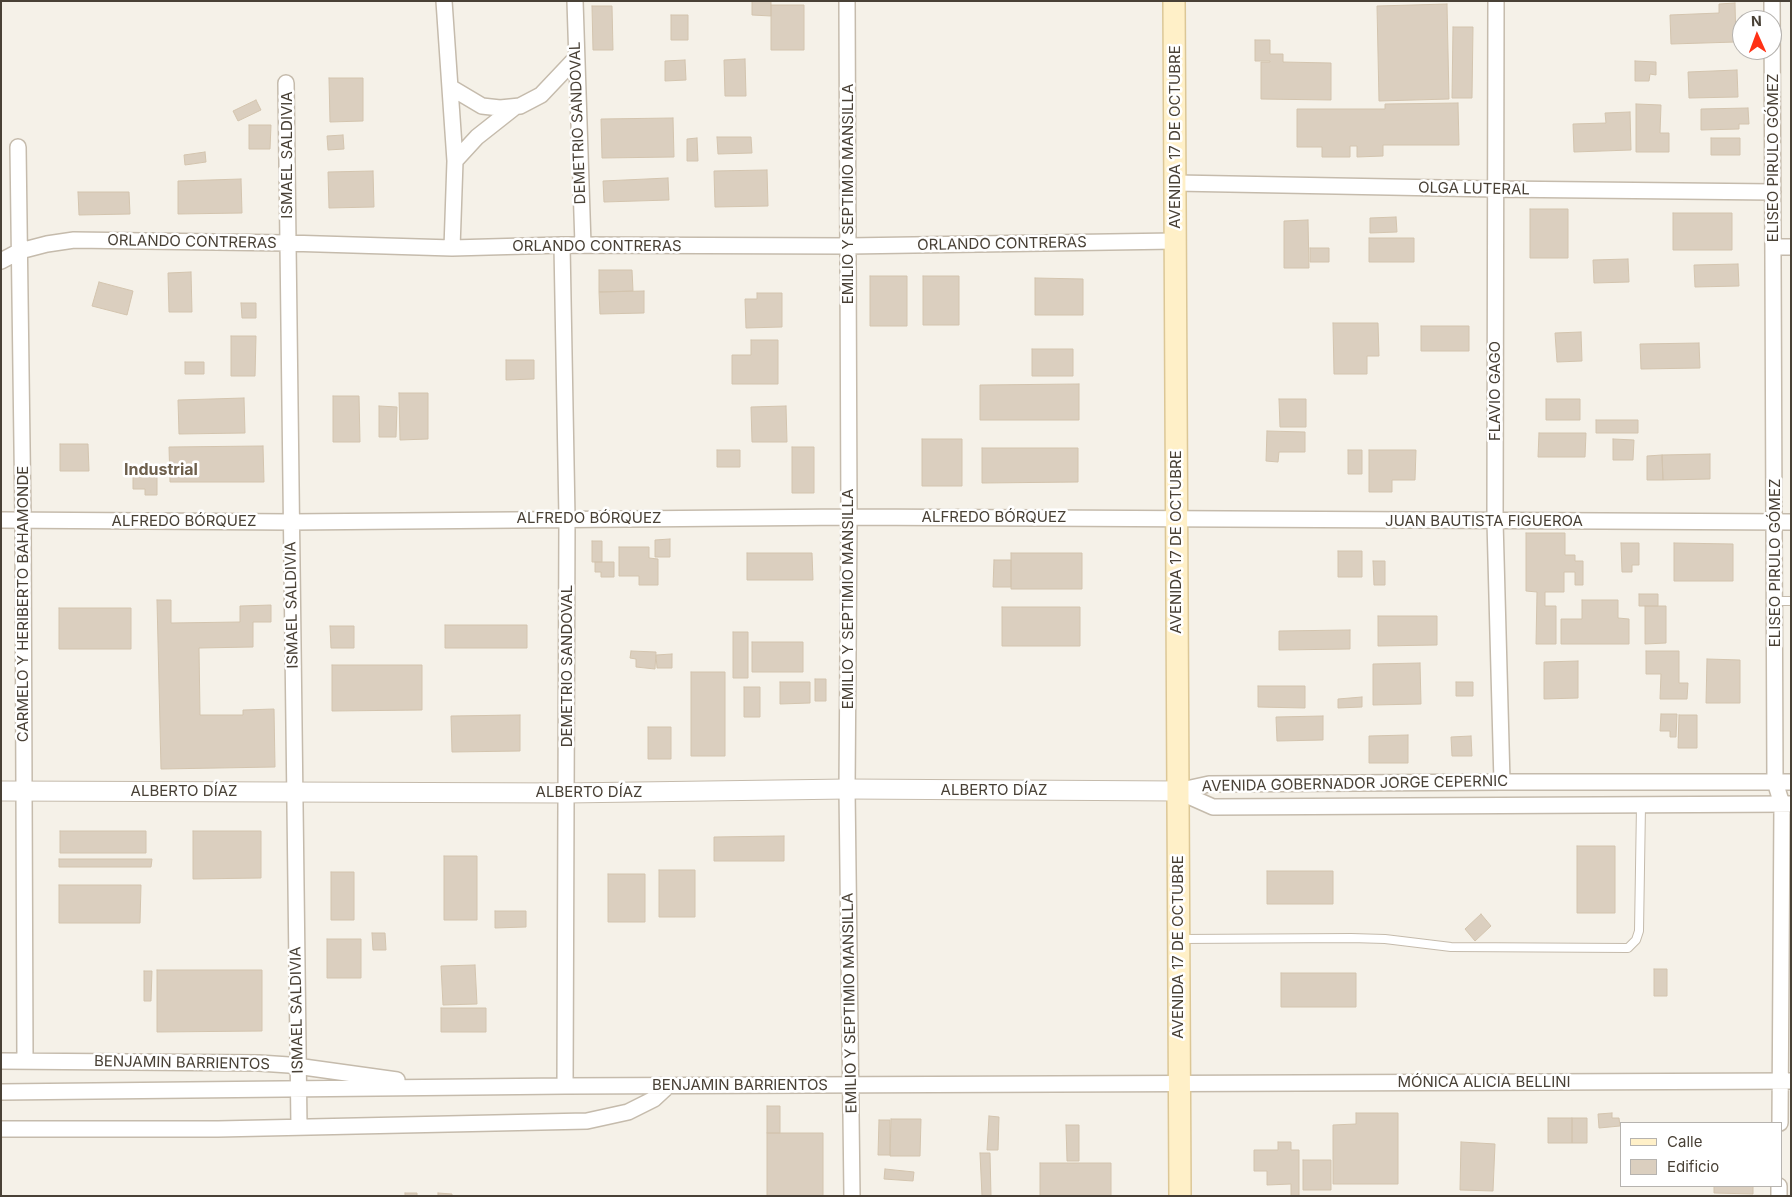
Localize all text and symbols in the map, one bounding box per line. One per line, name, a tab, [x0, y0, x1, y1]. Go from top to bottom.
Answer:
north arrow	[1732, 10, 1782, 60]
text: N	[1751, 12, 1762, 29]
street label: DEMETRIO SANDOVAL	[566, 41, 590, 205]
street label: AVENIDA 17 DE OCTUBRE	[1166, 45, 1184, 229]
street label: ELISEO PIRULO GÓMEZ	[1764, 74, 1782, 242]
street label: EMILIO Y SEPTIMIO MANSILLA	[839, 84, 857, 304]
street label: ISMAEL SALDIVIA	[278, 91, 296, 219]
street label: OLGA LUTERAL	[1418, 179, 1530, 199]
street label: ORLANDO CONTRERAS	[107, 232, 277, 252]
street label: ORLANDO CONTRERAS	[917, 234, 1087, 254]
street label: ORLANDO CONTRERAS	[512, 237, 682, 255]
street label: FLAVIO GAGO	[1486, 341, 1504, 441]
street label: AVENIDA 17 DE OCTUBRE	[1167, 450, 1185, 634]
district label: Industrial	[124, 460, 198, 480]
street label: CARMELO Y HERIBERTO BAHAMONDE	[14, 466, 32, 742]
street label: ELISEO PIRULO GÓMEZ	[1766, 479, 1784, 647]
street label: EMILIO Y SEPTIMIO MANSILLA	[839, 489, 857, 709]
street label: ALFREDO BÓRQUEZ	[922, 508, 1066, 526]
street label: ALFREDO BÓRQUEZ	[517, 509, 661, 527]
street label: ALFREDO BÓRQUEZ	[112, 512, 256, 530]
street label: JUAN BAUTISTA FIGUEROA	[1385, 512, 1583, 530]
street label: ISMAEL SALDIVIA	[282, 541, 302, 669]
street label: DEMETRIO SANDOVAL	[558, 585, 576, 747]
street label: AVENIDA GOBERNADOR JORGE CEPERNIC	[1202, 772, 1508, 796]
street label: ALBERTO DÍAZ	[941, 781, 1047, 799]
street label: ALBERTO DÍAZ	[131, 782, 237, 800]
street label: ALBERTO DÍAZ	[536, 783, 642, 801]
street label: AVENIDA 17 DE OCTUBRE	[1169, 855, 1187, 1039]
street label: EMILIO Y SEPTIMIO MANSILLA	[839, 893, 861, 1113]
street label: ISMAEL SALDIVIA	[287, 946, 307, 1074]
street label: BENJAMIN BARRIENTOS	[94, 1052, 270, 1074]
street label: MÓNICA ALICIA BELLINI	[1397, 1073, 1571, 1091]
street label: BENJAMIN BARRIENTOS	[652, 1076, 828, 1094]
legend	[1620, 1122, 1782, 1187]
text: Calle	[1667, 1132, 1702, 1151]
text: Edificio	[1667, 1157, 1719, 1176]

